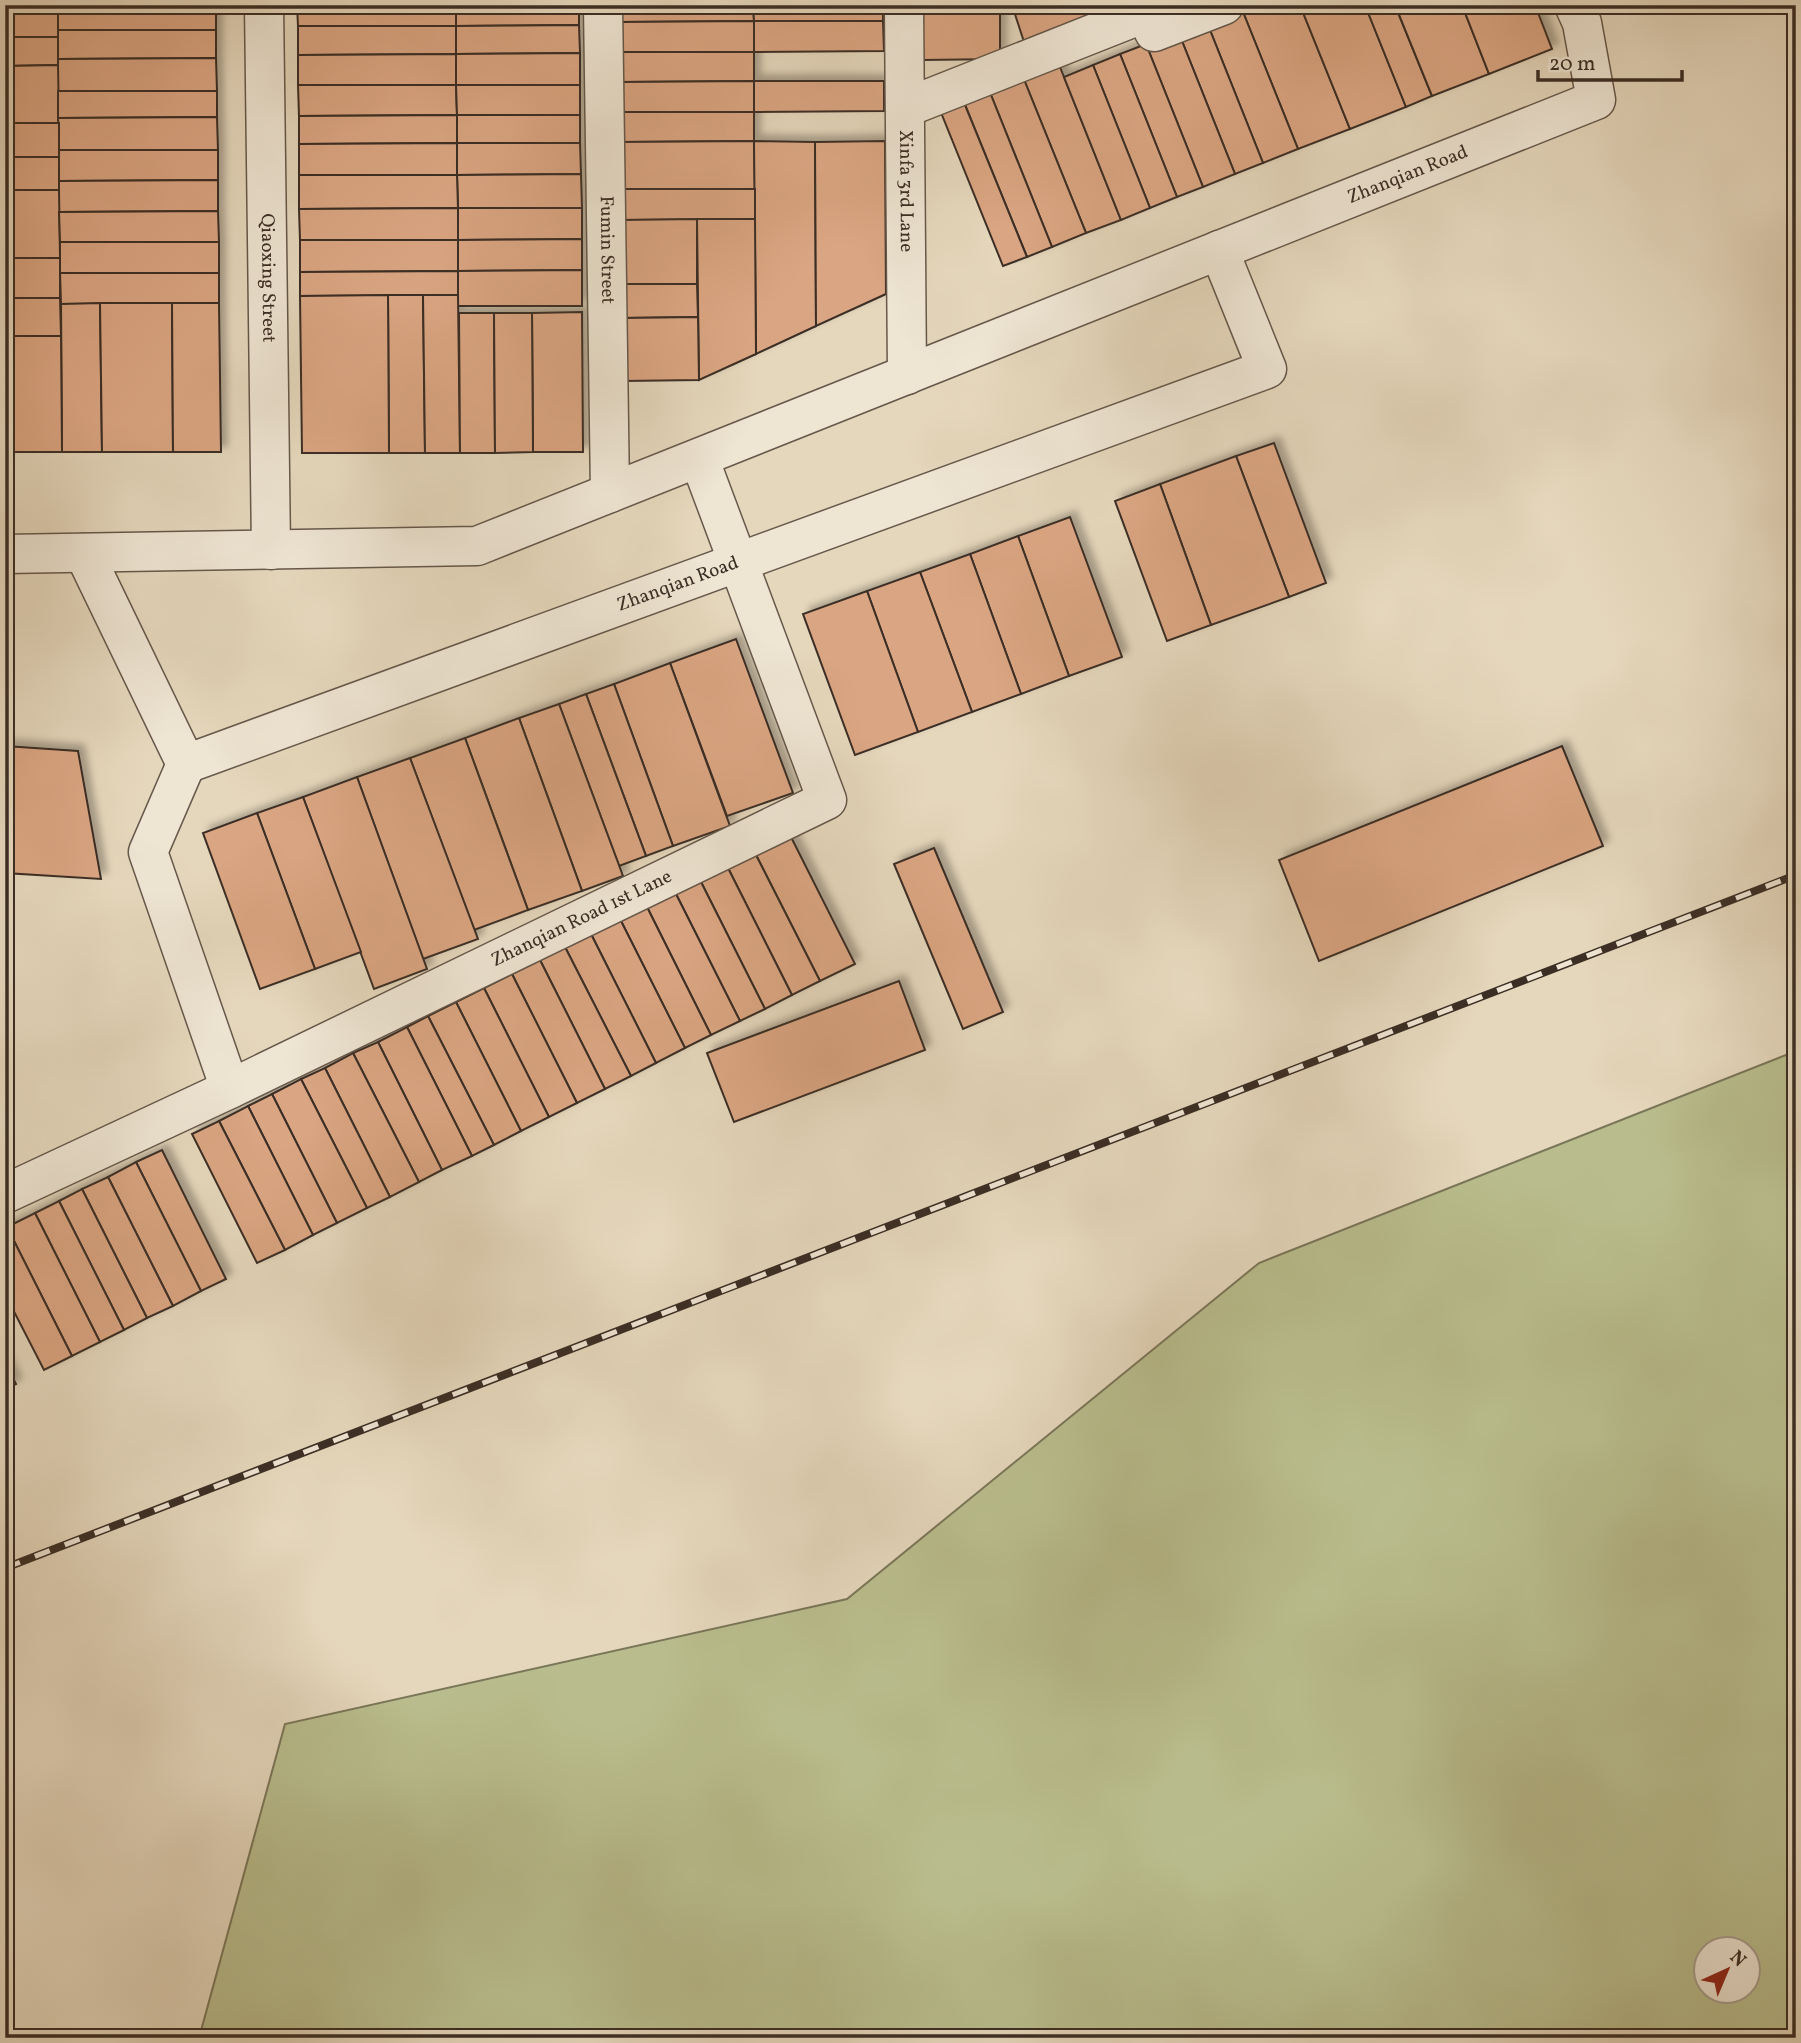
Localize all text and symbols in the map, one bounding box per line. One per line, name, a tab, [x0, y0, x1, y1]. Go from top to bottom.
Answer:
scale bar	[1538, 38, 1682, 82]
text: 20 m	[1549, 50, 1595, 79]
street label: Xinfa 3rd Lane	[892, 130, 919, 252]
street label: Zhanqian Road	[1344, 139, 1472, 211]
street label: Fumin Street	[593, 196, 620, 305]
street label: Qiaoxing Street	[254, 213, 281, 343]
street label: Zhanqian Road	[613, 550, 742, 618]
street label: Zhanqian Road 1st Lane	[487, 864, 676, 974]
north arrow	[1692, 1934, 1762, 2004]
text: N	[1723, 1945, 1752, 1973]

